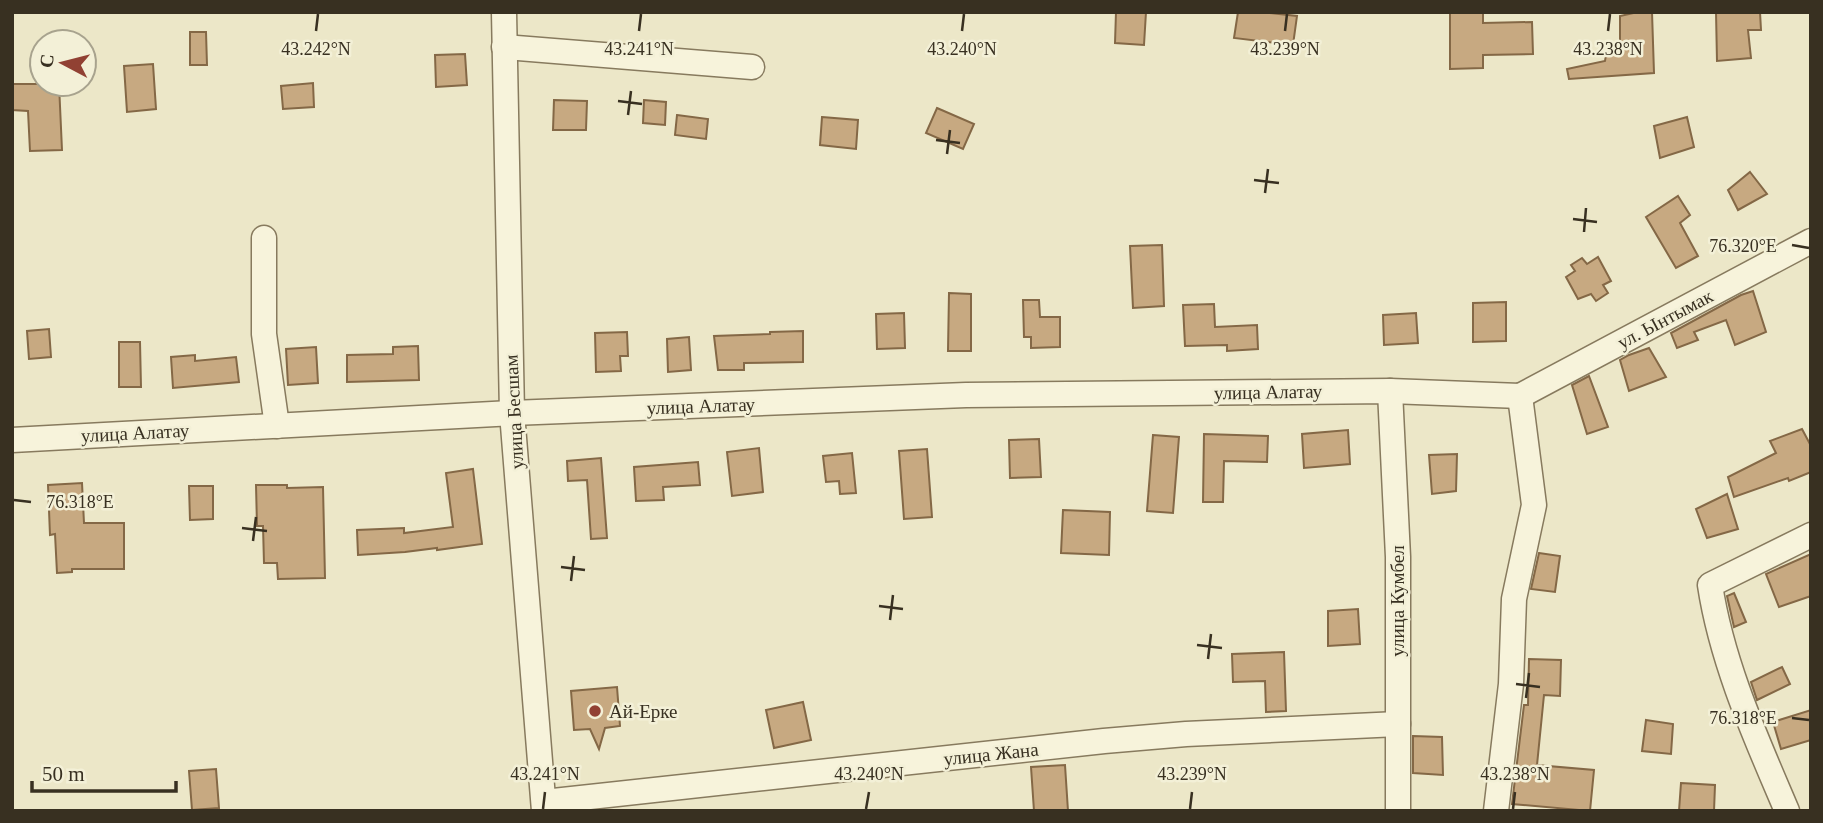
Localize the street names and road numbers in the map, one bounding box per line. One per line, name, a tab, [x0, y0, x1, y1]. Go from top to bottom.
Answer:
street label: ул. Ынтымак	[1614, 285, 1717, 353]
street label: улица Бесшам	[501, 354, 527, 470]
street label: улица Алатау	[1214, 381, 1323, 403]
street label: улица Алатау	[647, 394, 756, 418]
street label: улица Алатау	[80, 420, 190, 446]
street label: улица Кумбел	[1387, 545, 1408, 657]
street label: улица Жана	[943, 739, 1040, 769]

